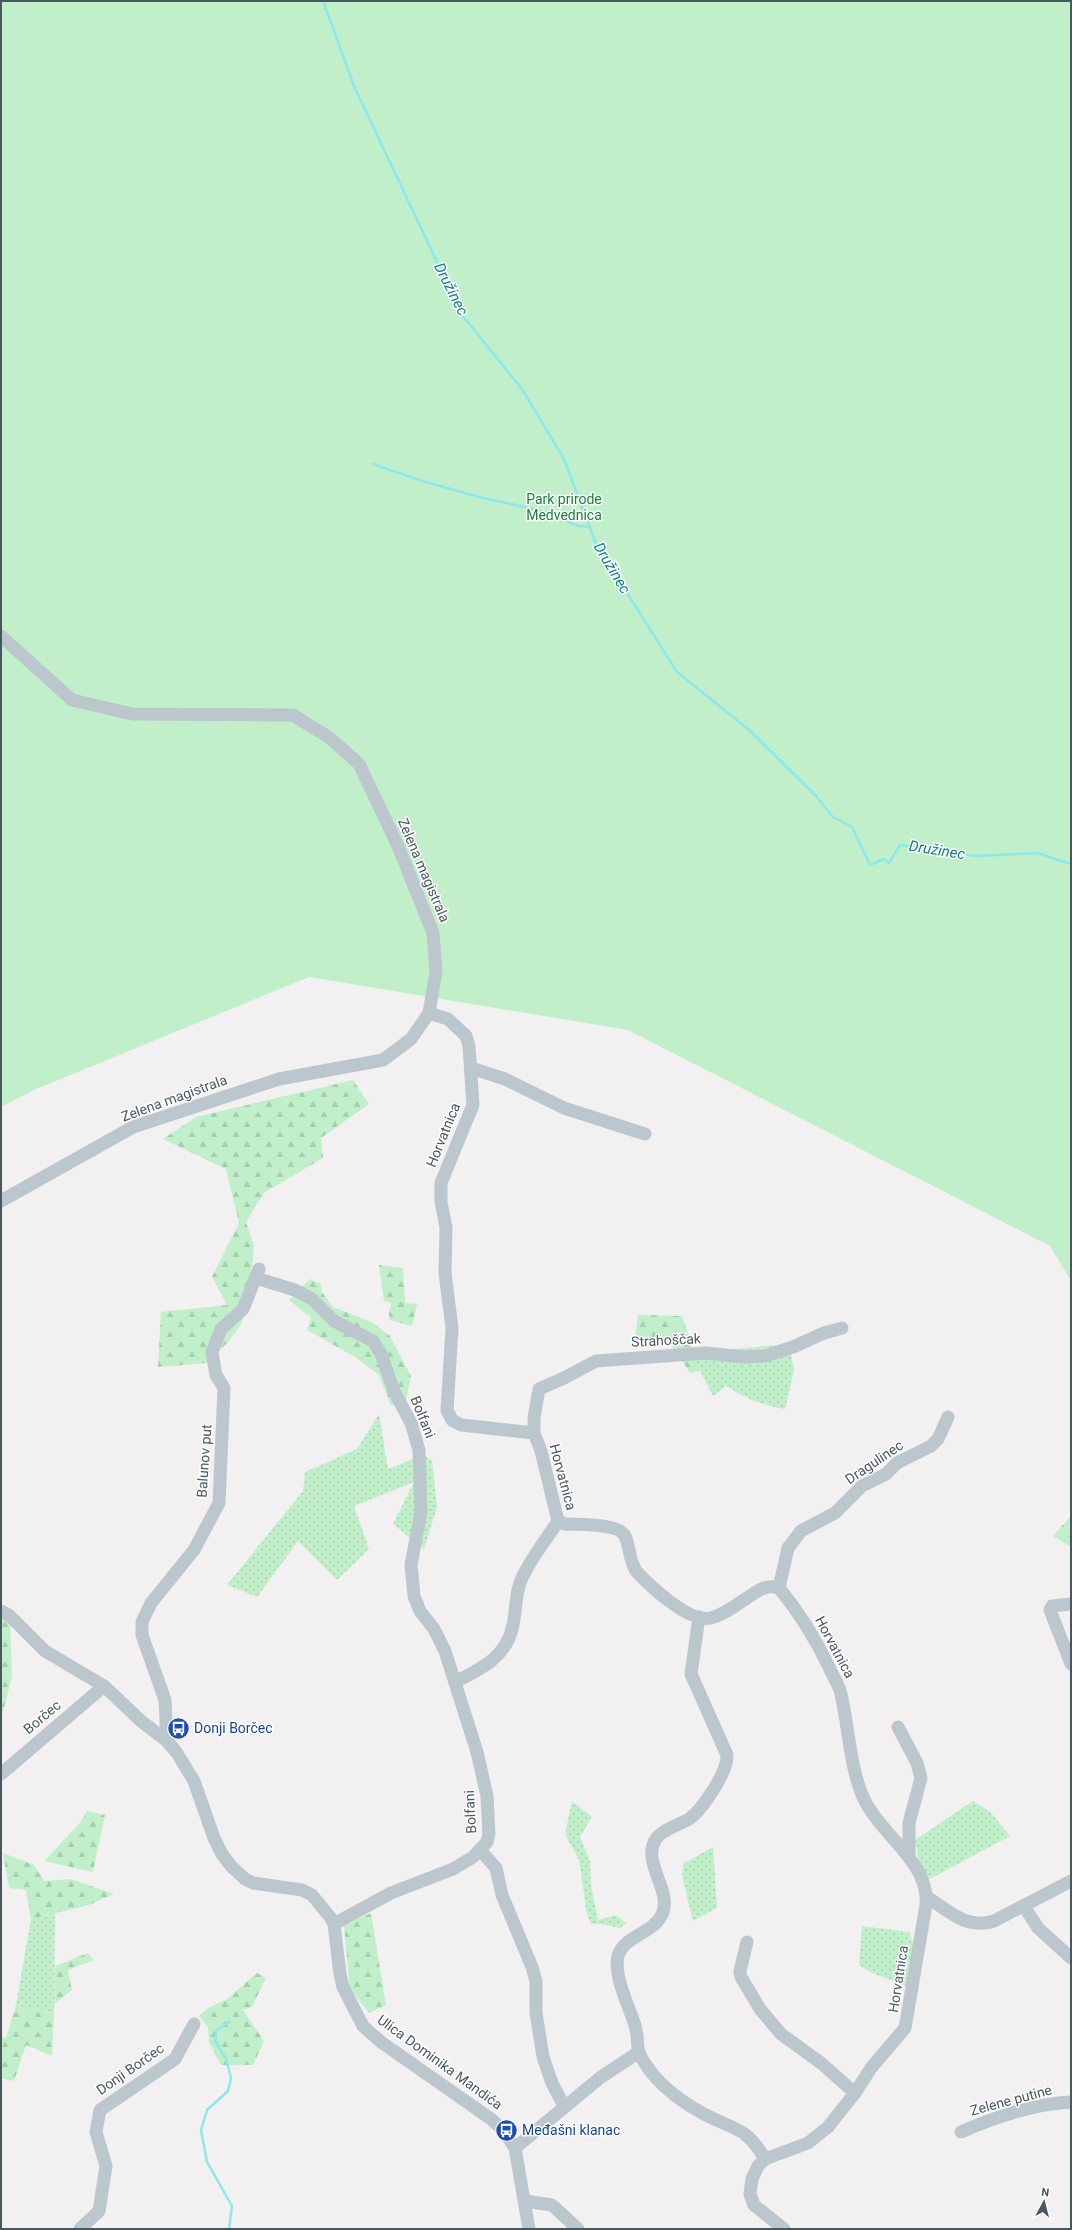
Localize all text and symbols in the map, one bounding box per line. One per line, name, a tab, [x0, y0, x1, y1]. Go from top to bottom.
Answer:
water label: Družinec	[430, 260, 472, 319]
park label: Park prirode Medvednica	[526, 491, 602, 523]
water label: Družinec	[590, 539, 634, 597]
street label: Zelena magistrala	[395, 816, 453, 924]
water label: Družinec	[908, 837, 967, 863]
street label: Zelena magistrala	[119, 1071, 229, 1125]
street label: Horvatnica	[423, 1101, 463, 1169]
street label: Strahoščak	[631, 1330, 702, 1350]
street label: Bolfani	[407, 1394, 439, 1440]
street label: Balunov put	[193, 1423, 215, 1498]
street label: Dragulinec	[842, 1437, 906, 1487]
street label: Horvatnica	[546, 1442, 580, 1512]
street label: Horvatnica	[812, 1613, 858, 1681]
street label: Borčec	[20, 1697, 64, 1737]
bus stop icon: Donji Borčec	[166, 1715, 192, 1741]
place label: Donji Borčec	[194, 1720, 273, 1736]
street label: Bolfani	[461, 1790, 479, 1834]
street label: Horvatnica	[885, 1944, 911, 2014]
street label: Ulica Dominika Mandića	[375, 2011, 505, 2113]
street label: Donji Borčec	[93, 2040, 167, 2098]
street label: Zelene putine	[968, 2081, 1054, 2119]
bus stop icon: Međašni klanac	[494, 2117, 520, 2143]
place label: Međašni klanac	[522, 2122, 620, 2138]
north arrow	[1024, 2182, 1064, 2222]
text: N	[1041, 2186, 1050, 2200]

